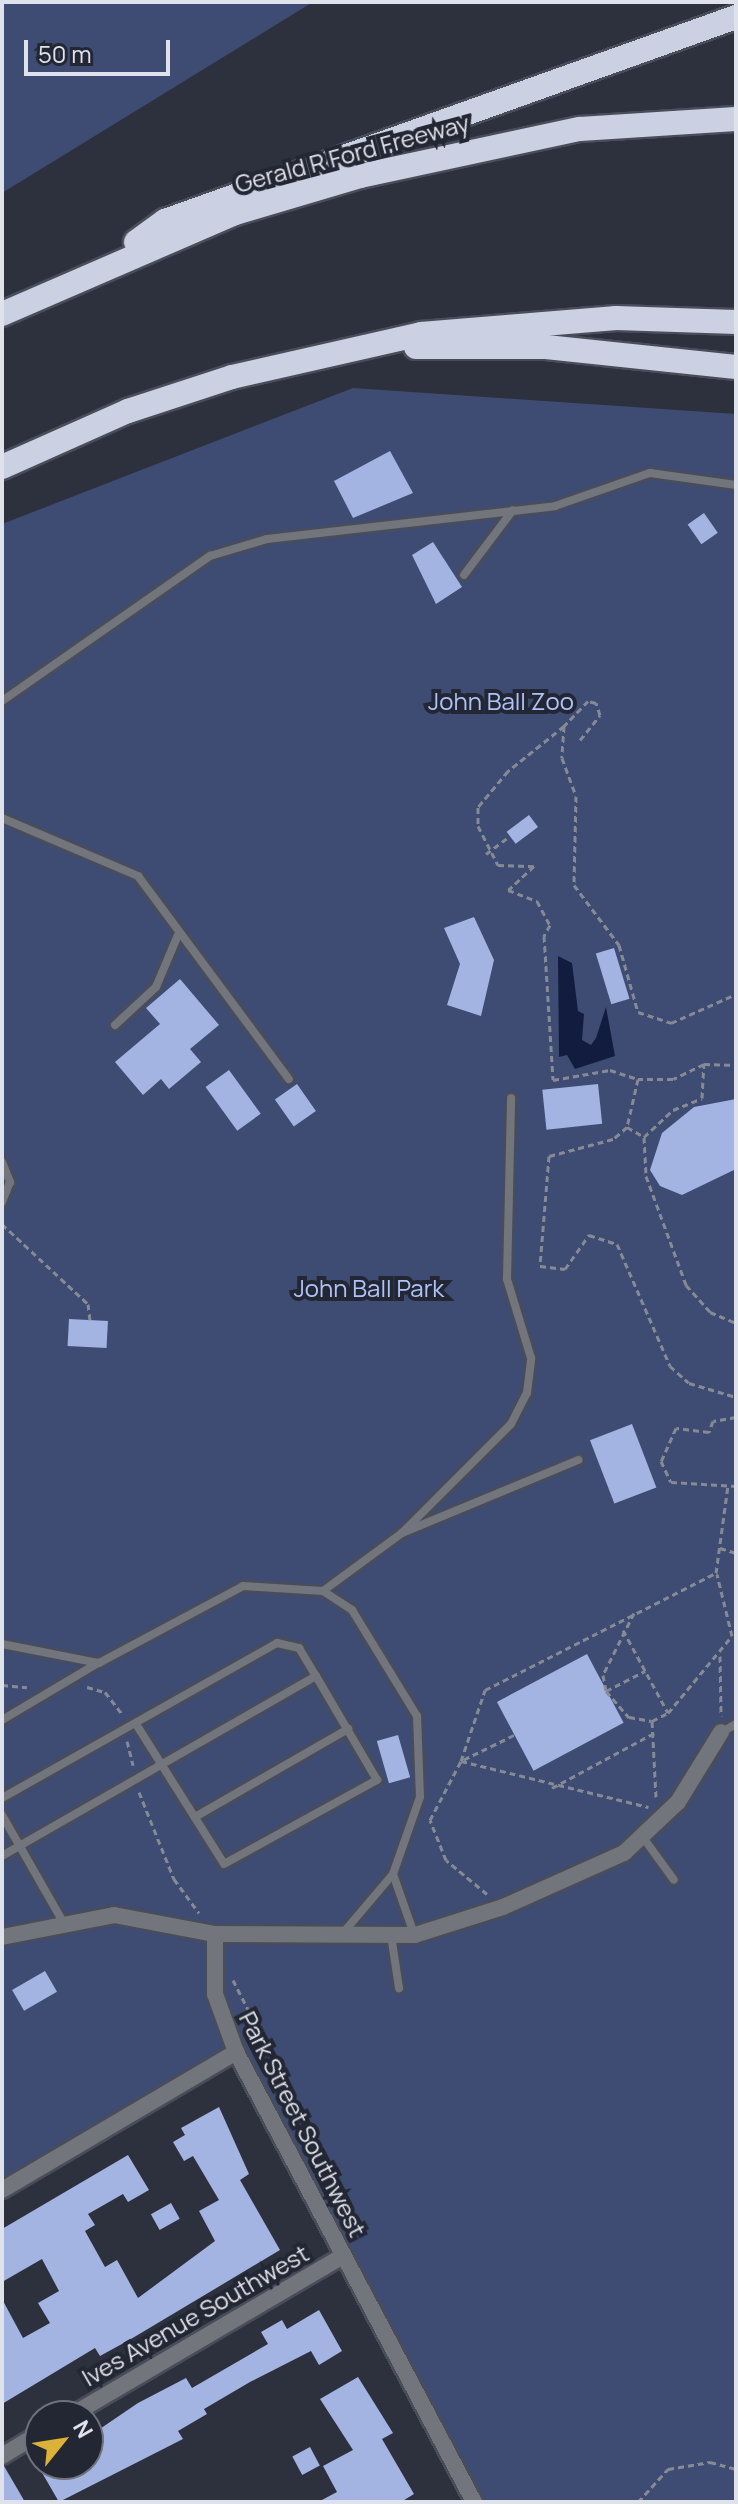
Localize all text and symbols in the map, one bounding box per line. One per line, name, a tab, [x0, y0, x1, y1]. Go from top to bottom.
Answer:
scale bar	[28, 24, 174, 74]
text: 50 m	[38, 37, 92, 70]
street label: Gerald R Ford Freeway	[232, 108, 472, 198]
park label: John Ball Zoo	[428, 687, 574, 715]
park label: John Ball Park	[294, 1274, 444, 1302]
street label: Park Street Southwest	[234, 2006, 372, 2242]
street label: Ives Avenue Southwest	[77, 2238, 313, 2392]
north arrow	[24, 2400, 104, 2480]
text: N	[66, 2415, 100, 2443]

